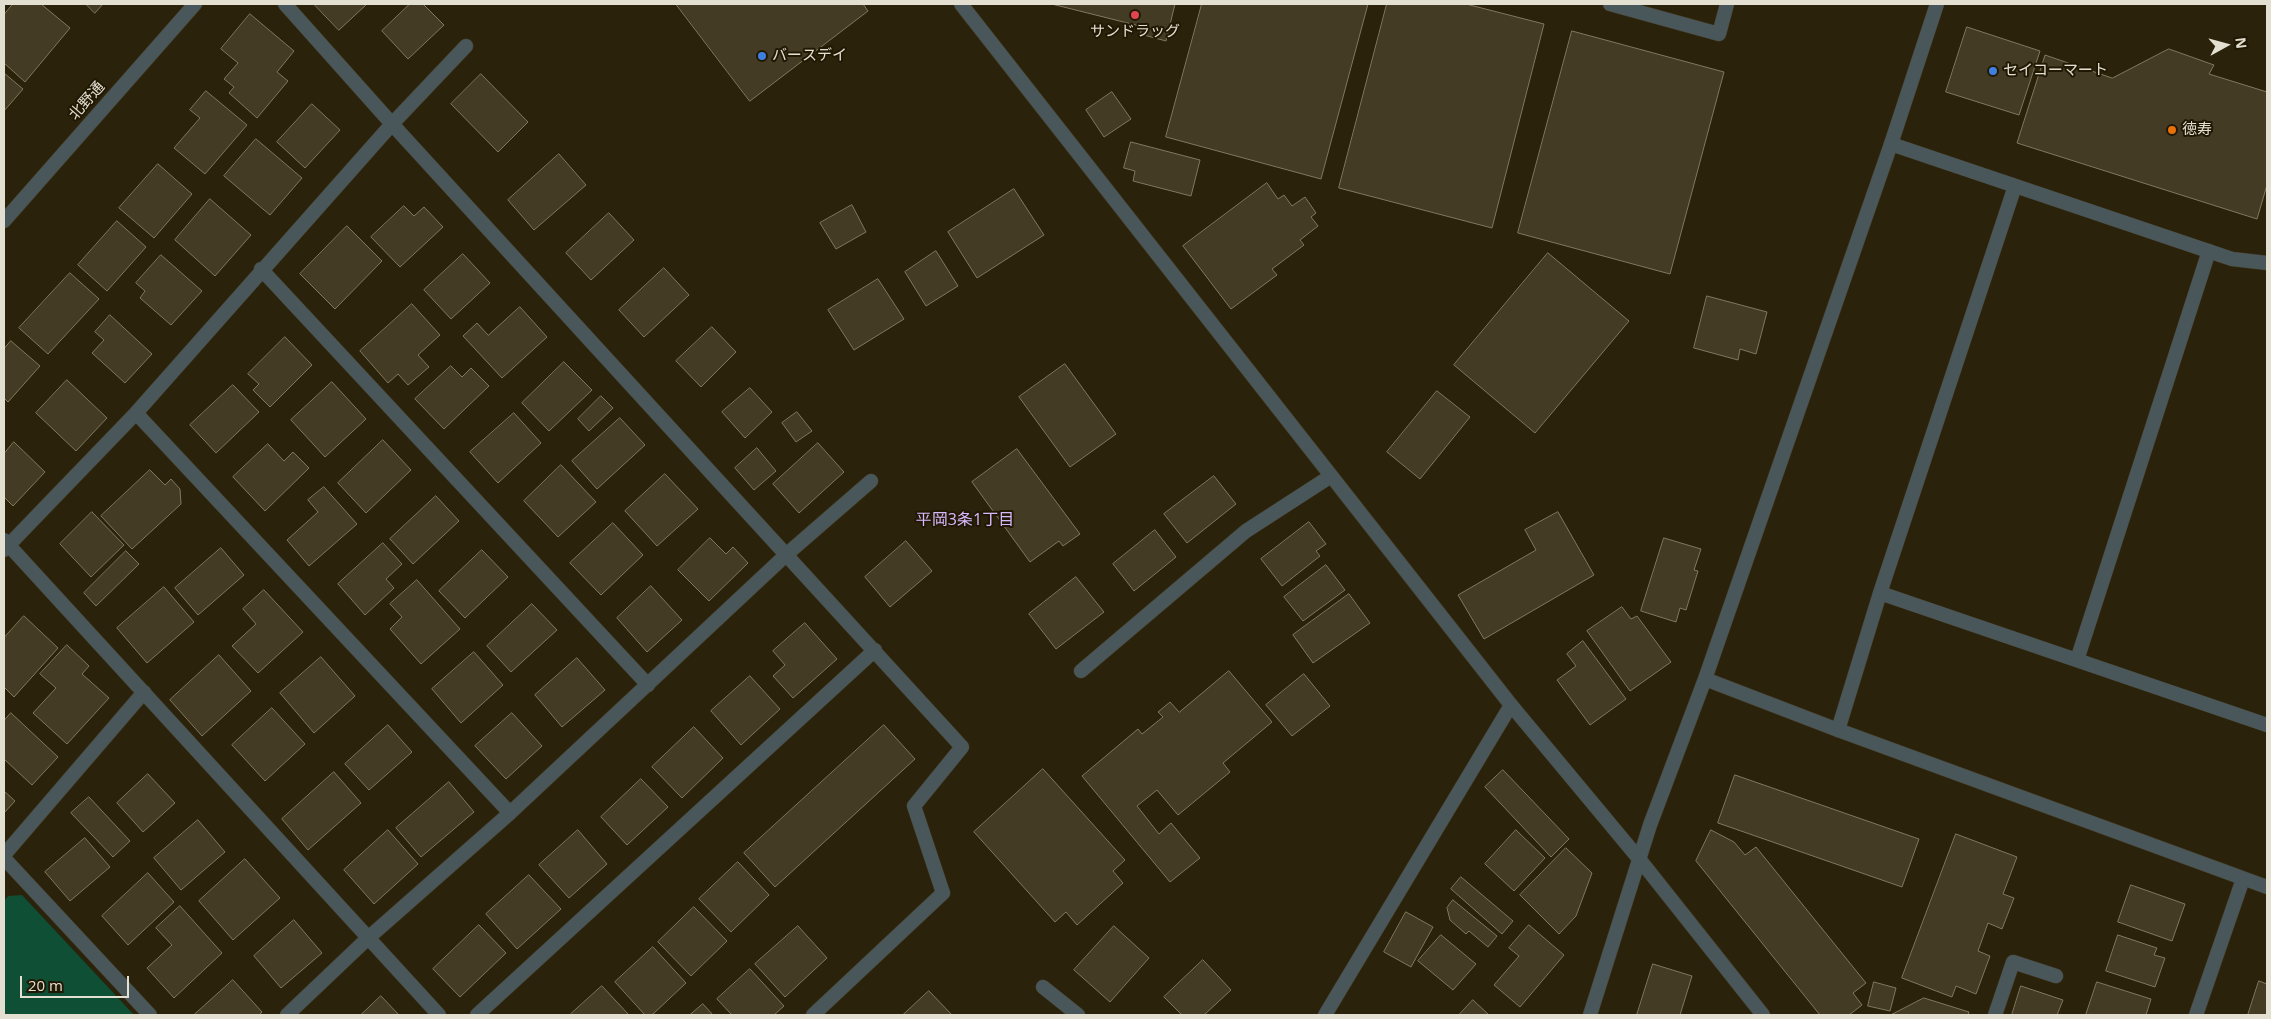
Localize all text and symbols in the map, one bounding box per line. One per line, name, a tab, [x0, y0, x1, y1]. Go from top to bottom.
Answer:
marker: サンドラッグ	[1129, 9, 1141, 21]
north arrow	[2201, 20, 2251, 70]
place label: サンドラッグ	[1090, 23, 1180, 41]
text: N	[2231, 36, 2252, 50]
place label: バースデイ	[772, 47, 847, 65]
marker: バースデイ	[756, 50, 768, 62]
place label: セイコーマート	[2003, 62, 2108, 80]
marker: セイコーマート	[1987, 65, 1999, 77]
street label: 北野通	[65, 78, 109, 124]
place label: 徳寿	[2182, 121, 2212, 139]
marker: 徳寿	[2166, 124, 2178, 136]
district label: 平岡3条1丁目	[916, 510, 1014, 530]
scale bar	[22, 966, 131, 998]
text: 20 m	[28, 975, 63, 995]

